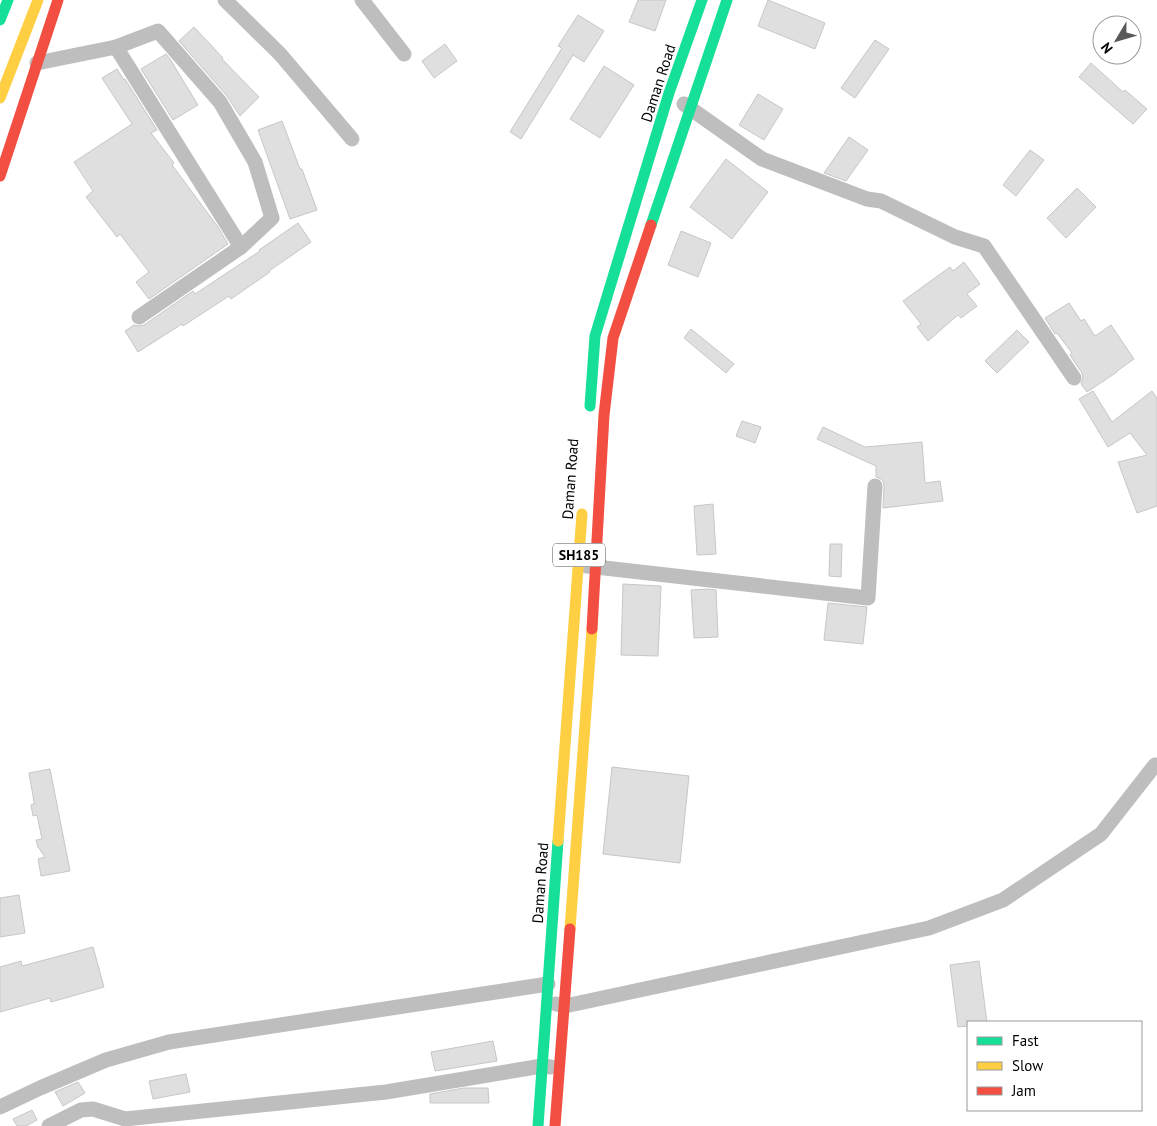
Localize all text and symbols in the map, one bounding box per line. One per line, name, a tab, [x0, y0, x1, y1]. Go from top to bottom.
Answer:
north arrow	[1092, 15, 1142, 65]
text: N	[1097, 39, 1117, 57]
street label: Daman Road	[636, 42, 680, 124]
street label: Daman Road	[558, 438, 582, 520]
road number: SH185	[553, 544, 605, 566]
street label: Daman Road	[528, 842, 552, 924]
legend	[967, 1021, 1142, 1111]
text: Fast	[1012, 1031, 1039, 1050]
text: Slow	[1012, 1056, 1043, 1075]
text: Jam	[1011, 1081, 1036, 1100]

